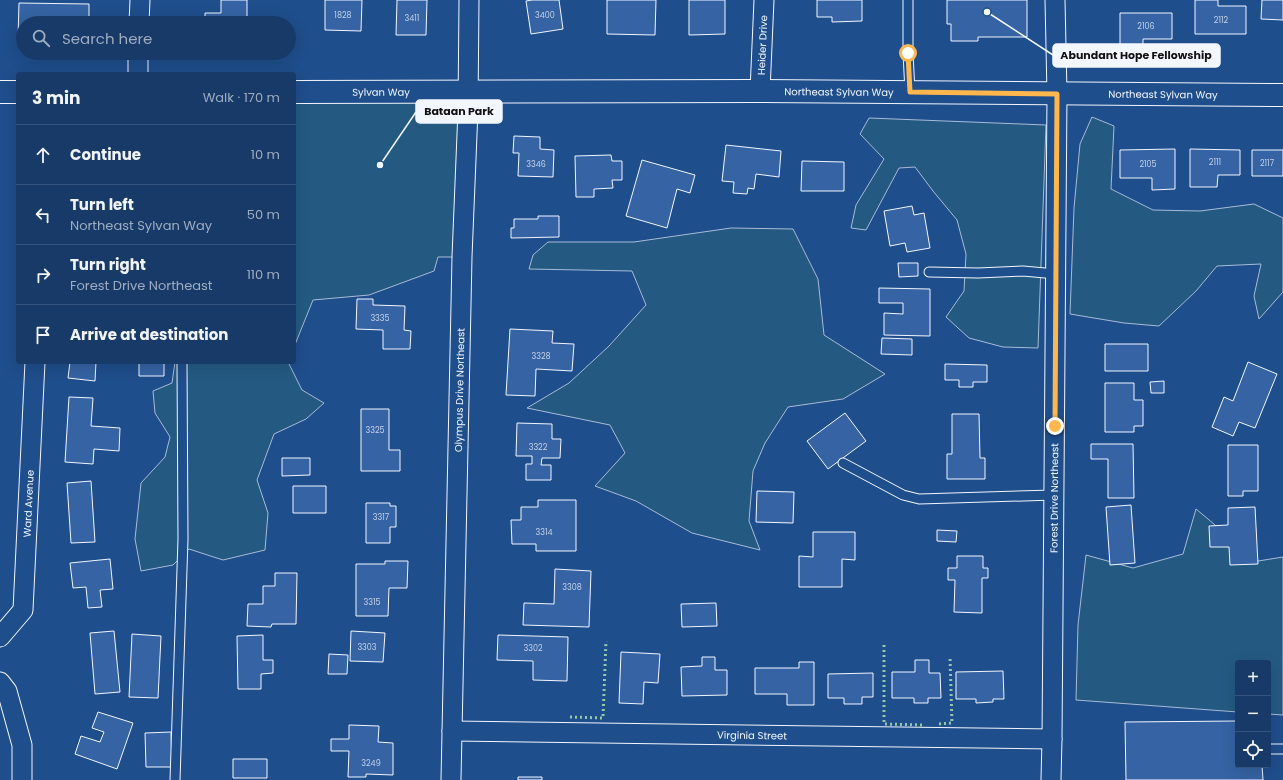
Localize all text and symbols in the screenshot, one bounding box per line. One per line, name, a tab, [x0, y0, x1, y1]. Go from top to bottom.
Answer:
house number: 1828	[334, 10, 352, 21]
house number: 3400	[535, 10, 555, 21]
house number: 3411	[405, 13, 419, 24]
street label: Heider Drive	[753, 15, 771, 75]
house number: 2112	[1214, 15, 1229, 26]
search box	[16, 16, 296, 60]
house number: 2106	[1137, 21, 1155, 32]
icon: search	[30, 27, 52, 49]
text: Search here	[62, 28, 152, 49]
route start	[899, 44, 917, 62]
callout: Abundant Hope Fellowship	[1053, 44, 1220, 67]
text: Abundant Hope Fellowship	[1060, 47, 1212, 63]
street label: Sylvan Way	[352, 84, 410, 99]
street label: Northeast Sylvan Way	[784, 84, 894, 100]
text: 3 min	[32, 86, 80, 110]
street label: Northeast Sylvan Way	[1108, 86, 1218, 102]
text: Walk · 170 m	[203, 88, 280, 107]
callout: Bataan Park	[416, 100, 502, 123]
text: Bataan Park	[424, 103, 494, 119]
icon: ahead	[32, 144, 54, 166]
text: Continue	[70, 144, 141, 165]
text: 10 m	[251, 145, 280, 164]
house number: 2111	[1209, 157, 1221, 168]
house number: 2117	[1260, 158, 1275, 169]
house number: 3346	[526, 159, 546, 170]
house number: 2105	[1139, 159, 1157, 170]
text: Turn left	[70, 194, 134, 215]
icon: left	[32, 204, 54, 226]
text: 50 m	[247, 205, 280, 224]
text: Northeast Sylvan Way	[70, 216, 212, 235]
text: Turn right	[70, 254, 146, 275]
icon: right	[32, 264, 54, 286]
text: 110 m	[247, 265, 280, 284]
text: Forest Drive Northeast	[70, 276, 213, 295]
house number: 3335	[370, 313, 390, 324]
icon: arrive	[32, 324, 54, 346]
text: Arrive at destination	[70, 324, 228, 345]
street label: Olympus Drive Northeast	[450, 327, 468, 452]
house number: 3328	[531, 351, 551, 362]
route end	[1046, 417, 1064, 435]
house number: 3325	[365, 425, 385, 436]
house number: 3322	[529, 442, 548, 453]
street label: Forest Drive Northeast	[1046, 443, 1062, 553]
street label: Ward Avenue	[19, 470, 37, 538]
house number: 3317	[373, 512, 390, 523]
house number: 3314	[535, 527, 553, 538]
house number: 3308	[562, 582, 582, 593]
house number: 3315	[363, 597, 381, 608]
house number: 3303	[357, 642, 377, 653]
house number: 3302	[523, 643, 543, 654]
map controls	[1235, 660, 1271, 768]
button: +	[1235, 660, 1271, 696]
button: −	[1235, 696, 1271, 732]
street label: Virginia Street	[717, 727, 787, 743]
button: locate	[1235, 732, 1271, 768]
house number: 3249	[361, 758, 381, 769]

